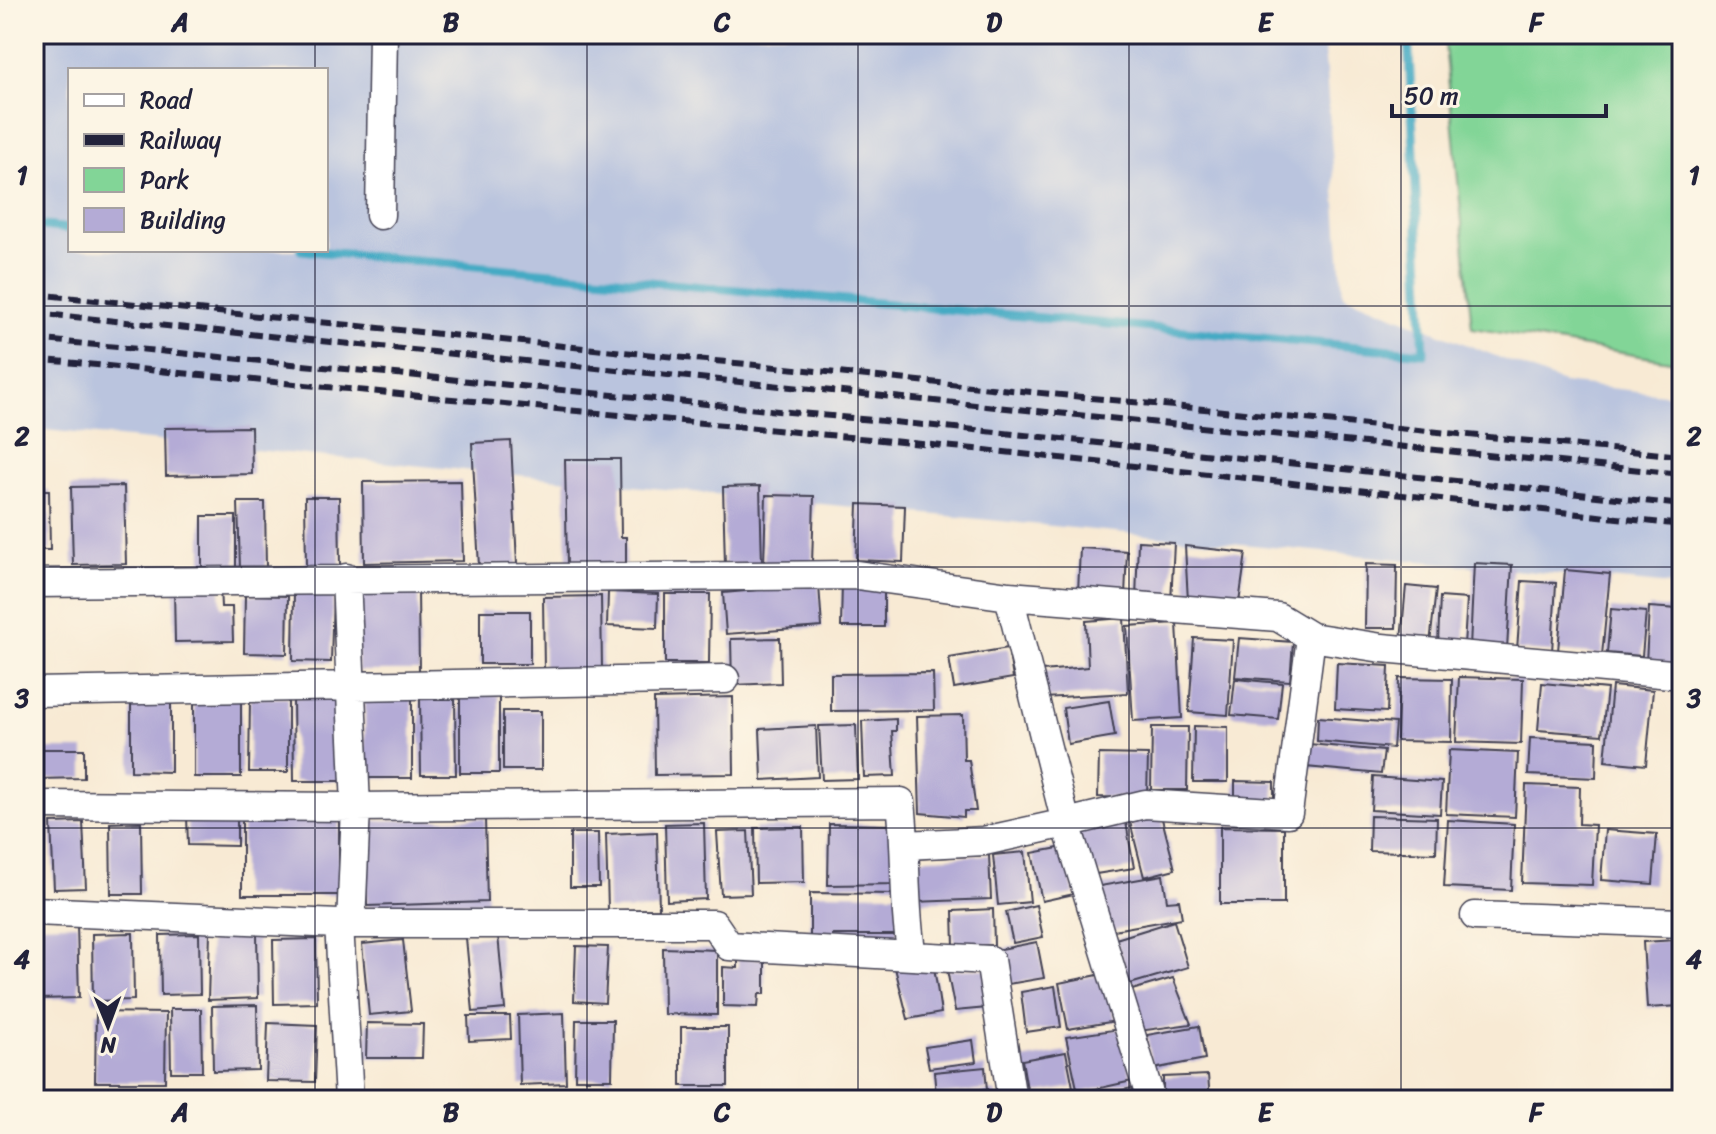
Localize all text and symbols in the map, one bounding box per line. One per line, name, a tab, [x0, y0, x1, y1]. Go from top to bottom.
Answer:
text: A	[170, 0, 189, 45]
text: B	[443, 0, 460, 45]
text: C	[713, 0, 731, 45]
text: D	[986, 0, 1002, 45]
text: E	[1258, 0, 1275, 45]
text: F	[1528, 0, 1545, 45]
legend	[68, 68, 328, 252]
scale bar	[1392, 68, 1606, 118]
text: 50 m	[1404, 75, 1459, 117]
text: Road	[140, 79, 194, 121]
text: Railway	[140, 119, 222, 161]
text: 1	[16, 152, 28, 198]
text: 1	[1688, 152, 1700, 198]
text: Park	[140, 159, 189, 201]
text: Building	[140, 199, 226, 241]
text: 2	[13, 413, 30, 459]
text: 2	[1685, 413, 1702, 459]
text: 3	[14, 675, 30, 721]
text: 3	[1686, 675, 1702, 721]
text: 4	[14, 936, 30, 982]
text: 4	[1686, 936, 1702, 982]
north arrow	[68, 986, 148, 1066]
text: N	[100, 1026, 117, 1065]
text: A	[170, 1089, 189, 1134]
text: B	[443, 1089, 460, 1134]
text: C	[713, 1089, 731, 1134]
text: D	[986, 1089, 1002, 1134]
text: E	[1258, 1089, 1275, 1134]
text: F	[1528, 1089, 1545, 1134]

